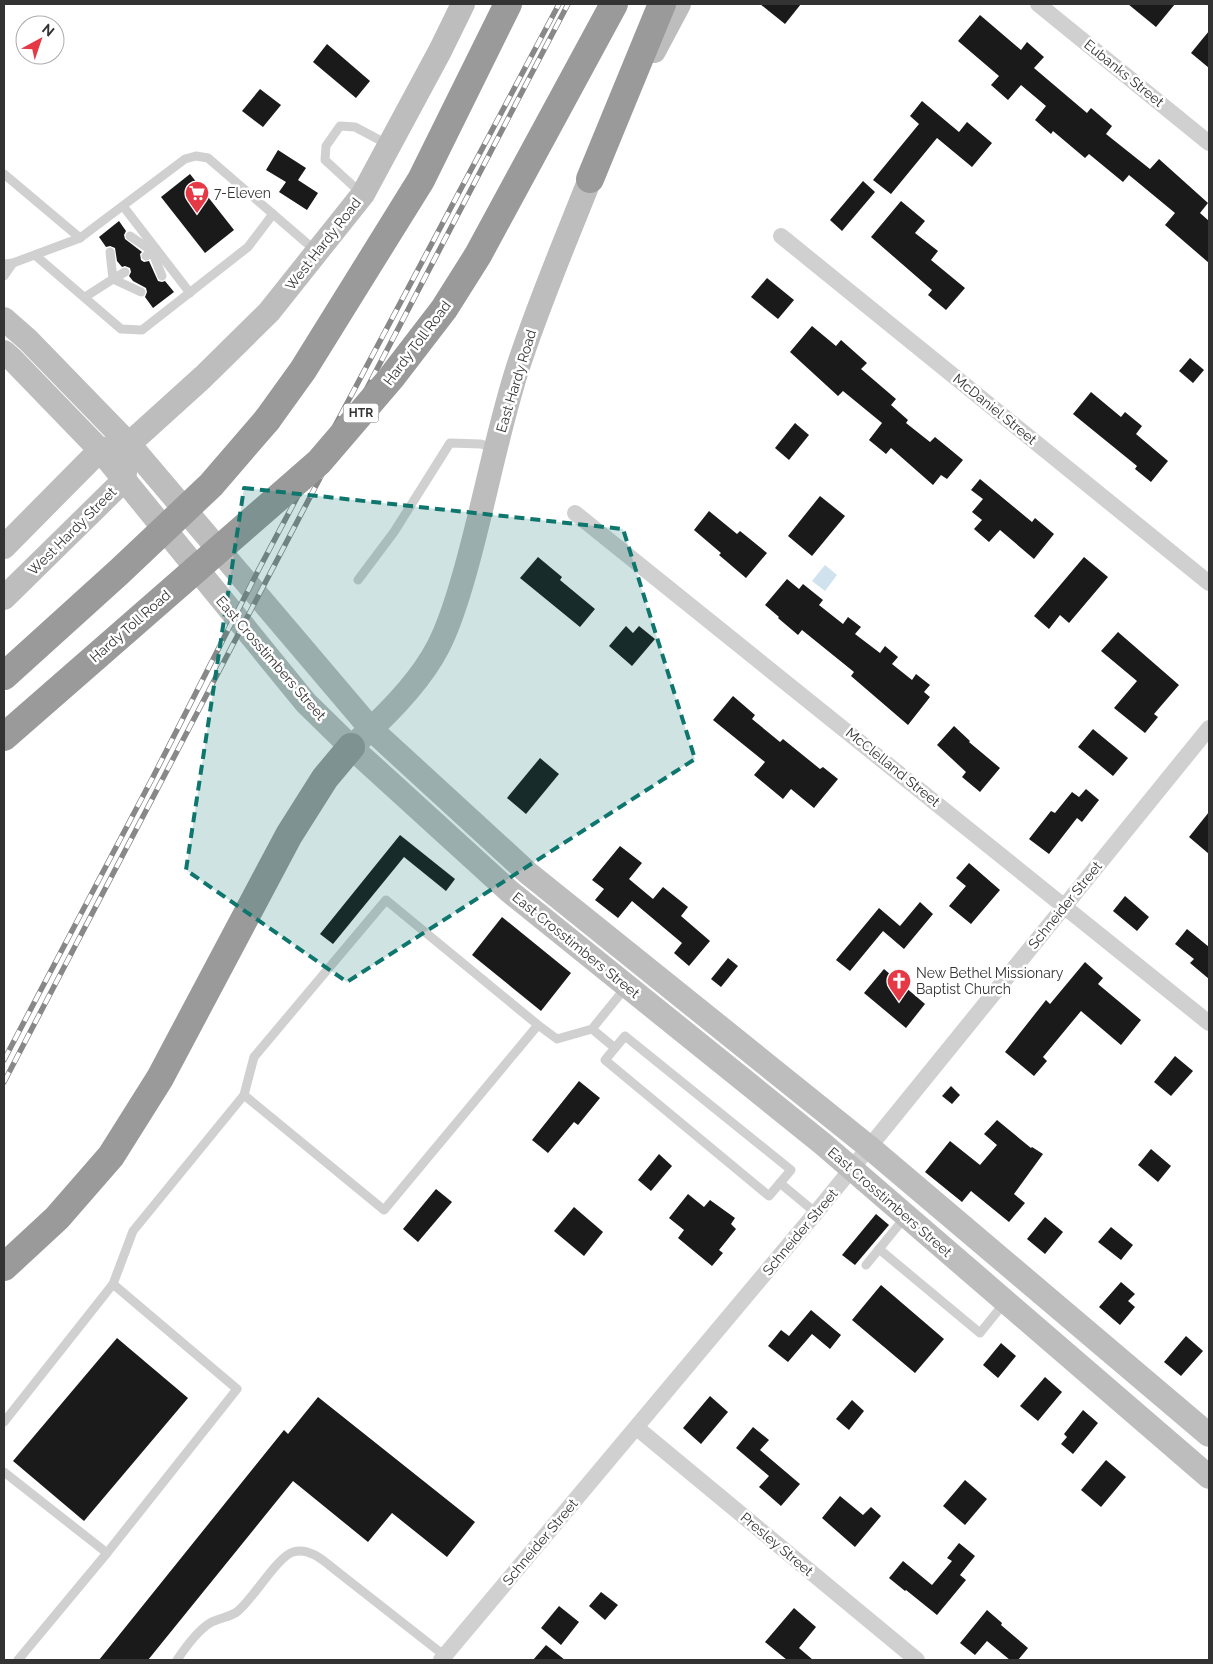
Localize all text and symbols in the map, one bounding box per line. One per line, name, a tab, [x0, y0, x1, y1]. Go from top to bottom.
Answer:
north arrow	[15, 15, 65, 65]
text: N	[39, 20, 58, 40]
street label: Eubanks Street	[1081, 36, 1167, 110]
supermarket icon: 7-Eleven	[184, 180, 210, 214]
place label: 7-Eleven	[214, 185, 271, 201]
street label: West Hardy Road	[282, 195, 364, 293]
street label: Hardy Toll Road	[380, 298, 454, 388]
street label: East Hardy Road	[493, 328, 539, 434]
street label: McDaniel Street	[950, 370, 1040, 448]
road number: HTR	[344, 403, 378, 422]
street label: West Hardy Street	[25, 483, 120, 578]
street label: Hardy Toll Road	[87, 587, 173, 665]
street label: East Crosstimbers Street	[213, 593, 329, 723]
street label: McClelland Street	[843, 724, 943, 810]
street label: Schneider Street	[1025, 858, 1105, 952]
street label: East Crosstimbers Street	[509, 889, 643, 1001]
place label: New Bethel Missionary Baptist Church	[916, 965, 1064, 997]
church icon: New Bethel Missionary Baptist Church	[886, 968, 912, 1002]
street label: East Crosstimbers Street	[825, 1144, 955, 1260]
street label: Schneider Street	[759, 1185, 841, 1278]
street label: Schneider Street	[499, 1495, 581, 1588]
street label: Presley Street	[737, 1509, 817, 1579]

